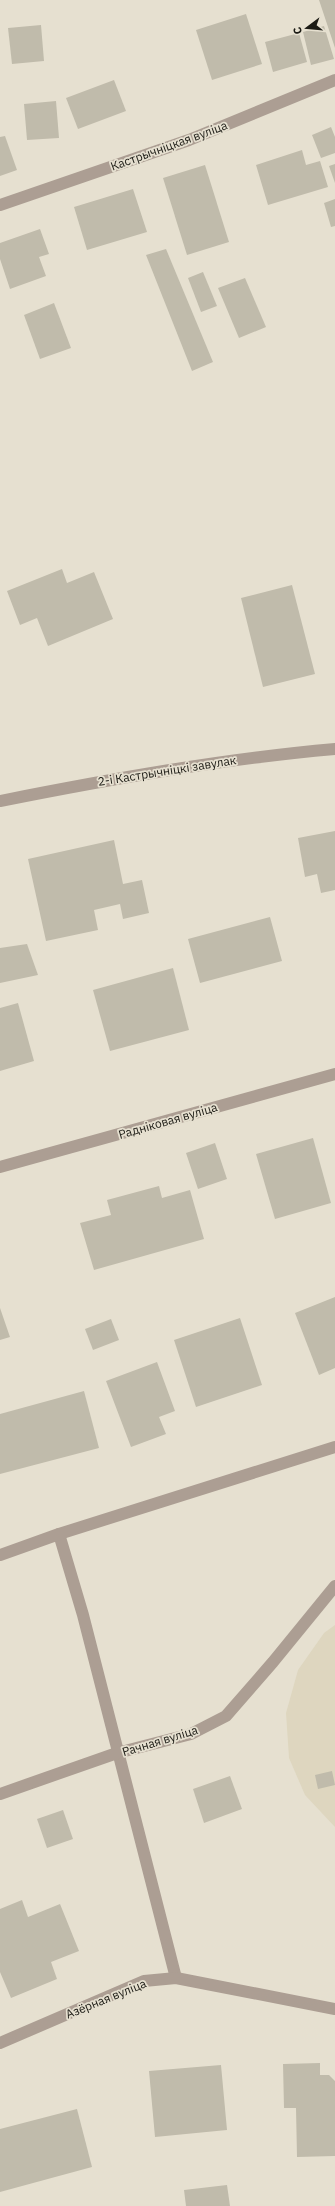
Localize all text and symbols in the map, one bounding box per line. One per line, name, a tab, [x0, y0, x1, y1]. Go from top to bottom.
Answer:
north arrow	[287, 8, 327, 48]
text: С	[290, 25, 305, 36]
street label: Кастрычніцкая вуліца	[108, 117, 230, 174]
street label: 2-і Кастрычніцкі завулак	[97, 752, 238, 789]
street label: Радніковая вуліца	[117, 1099, 220, 1142]
street label: Рачная вуліца	[120, 1722, 200, 1759]
street label: Азёрная вуліца	[63, 1975, 149, 2022]

